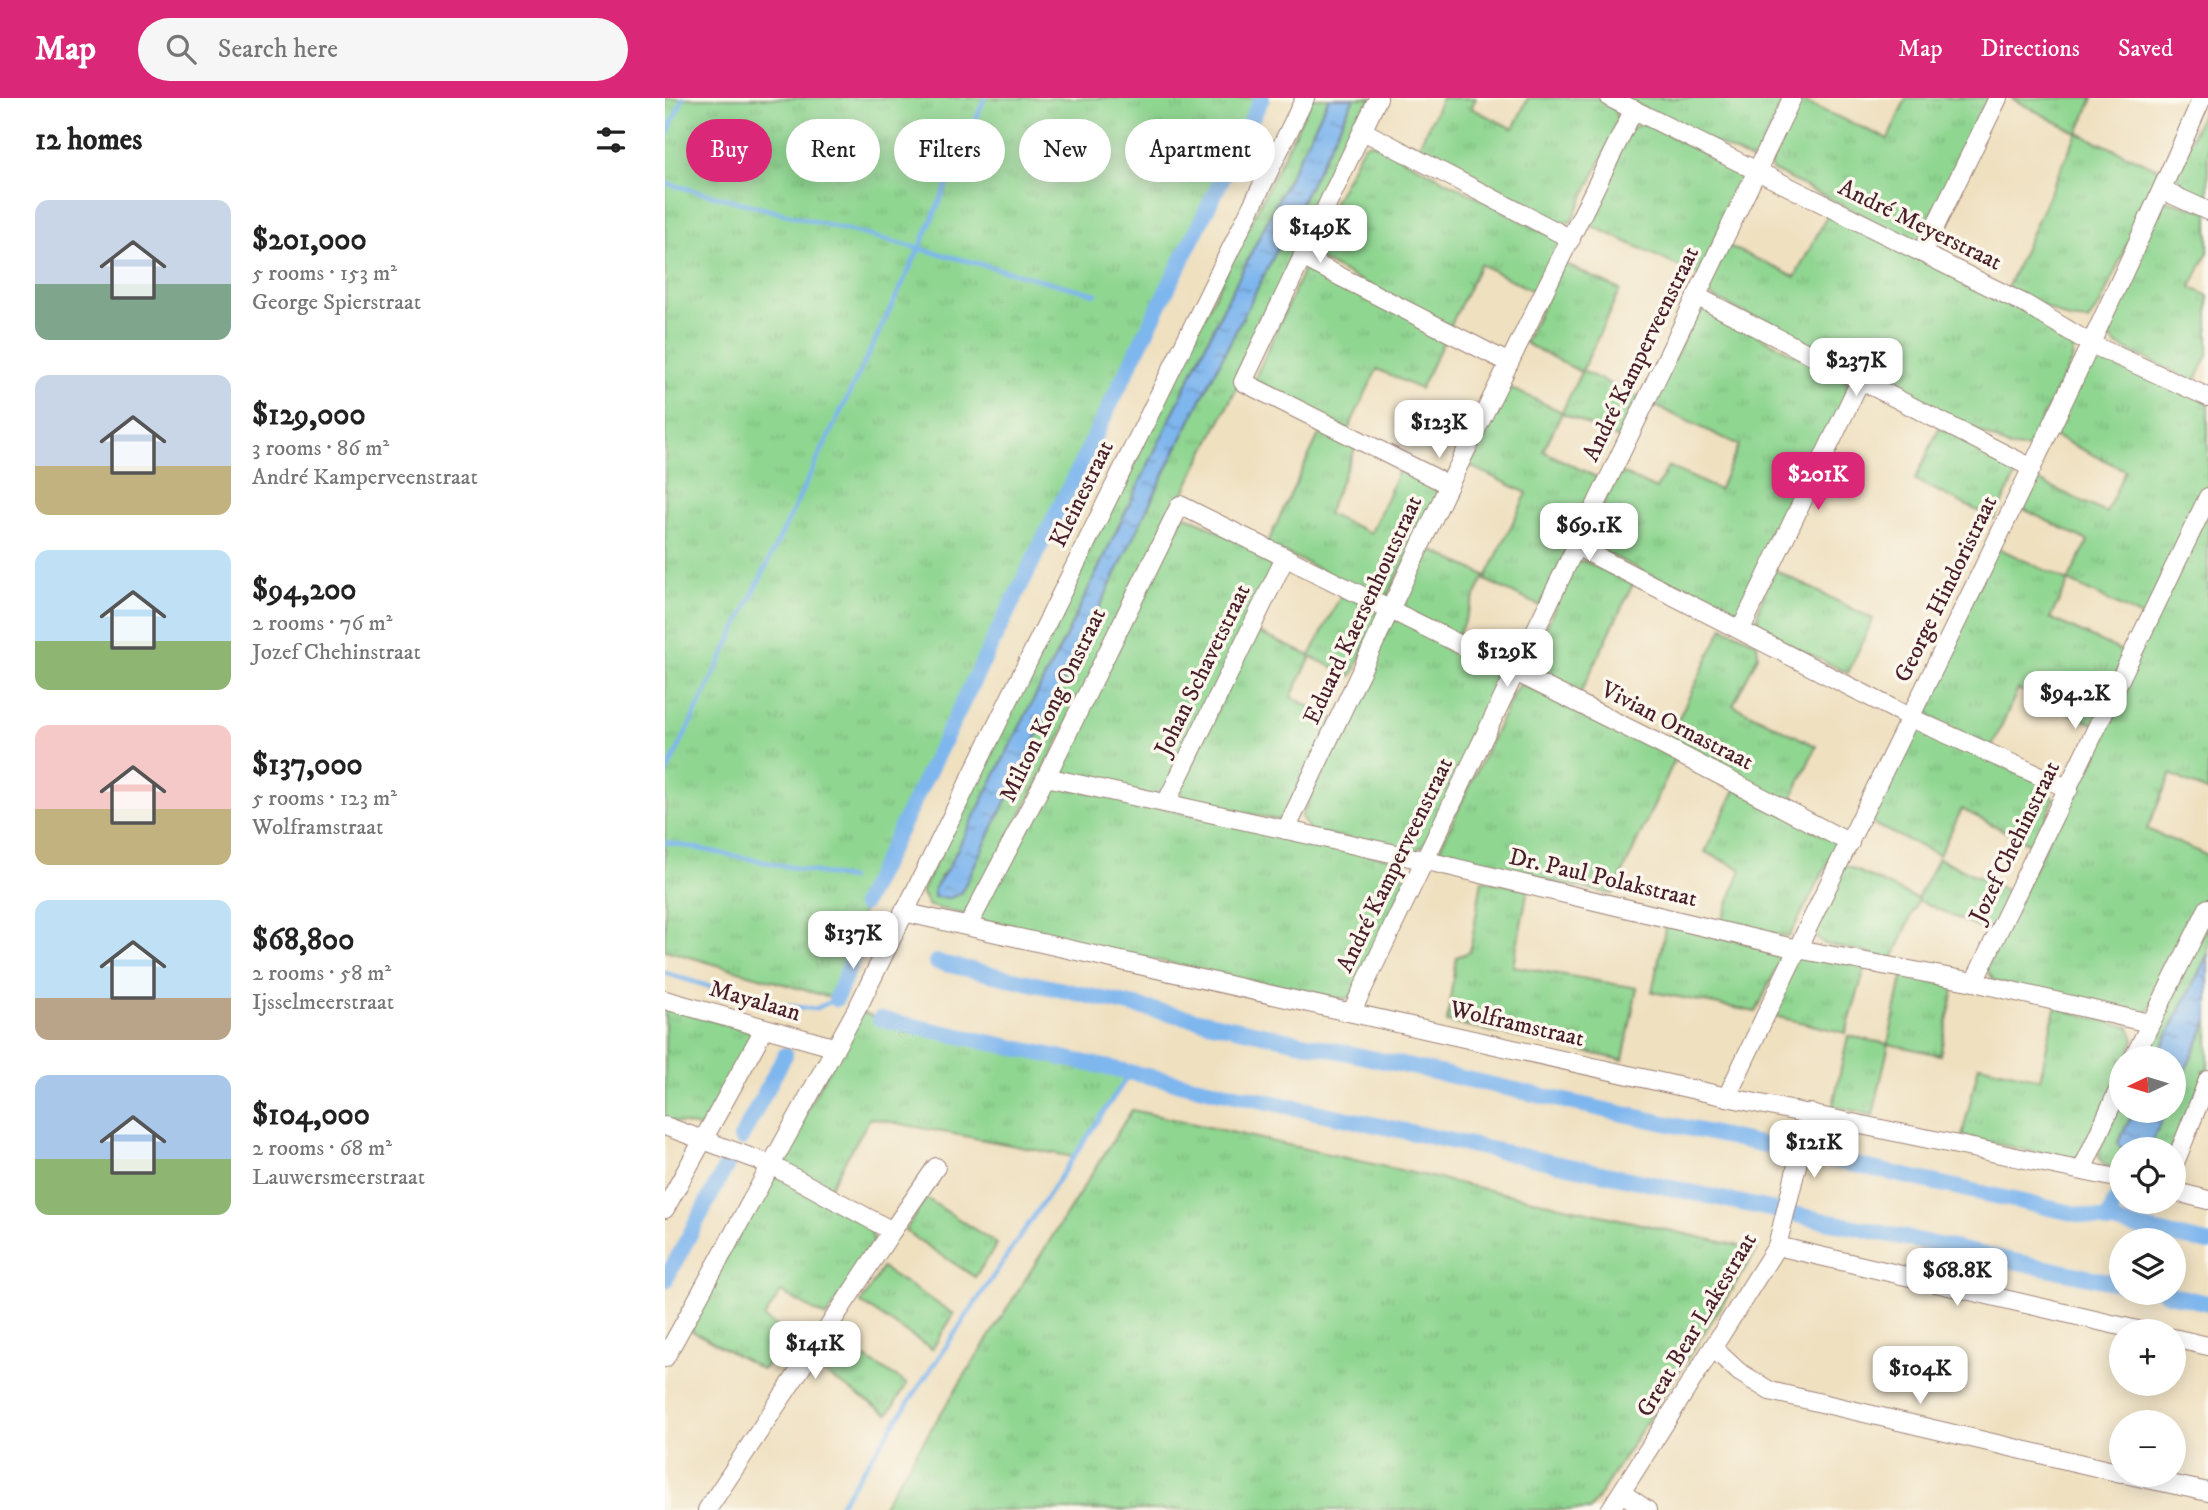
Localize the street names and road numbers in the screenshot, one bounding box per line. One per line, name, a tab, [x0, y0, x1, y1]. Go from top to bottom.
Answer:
street label: André Meyerstraat	[1833, 172, 2007, 278]
street label: André Kamperveenstraat	[1576, 241, 1706, 466]
street label: Kleinestraat	[1043, 435, 1121, 552]
street label: Eduard Kaersenhoutstraat	[1297, 490, 1429, 729]
street label: George Hindoristraat	[1888, 490, 2004, 687]
street label: Johan Schavetstraat	[1148, 579, 1258, 763]
street label: Milton Kong Onstraat	[993, 603, 1113, 807]
street label: Vivian Ornastraat	[1595, 674, 1759, 777]
street label: André Kamperveenstraat	[1330, 752, 1460, 977]
street label: Jozef Chehinstraat	[1962, 756, 2067, 930]
street label: Dr. Paul Polakstraat	[1506, 842, 1700, 914]
street label: Mayalaan	[706, 974, 805, 1028]
street label: Wolframstraat	[1446, 994, 1587, 1054]
street label: Great Bear Lakestraat	[1630, 1227, 1764, 1423]

